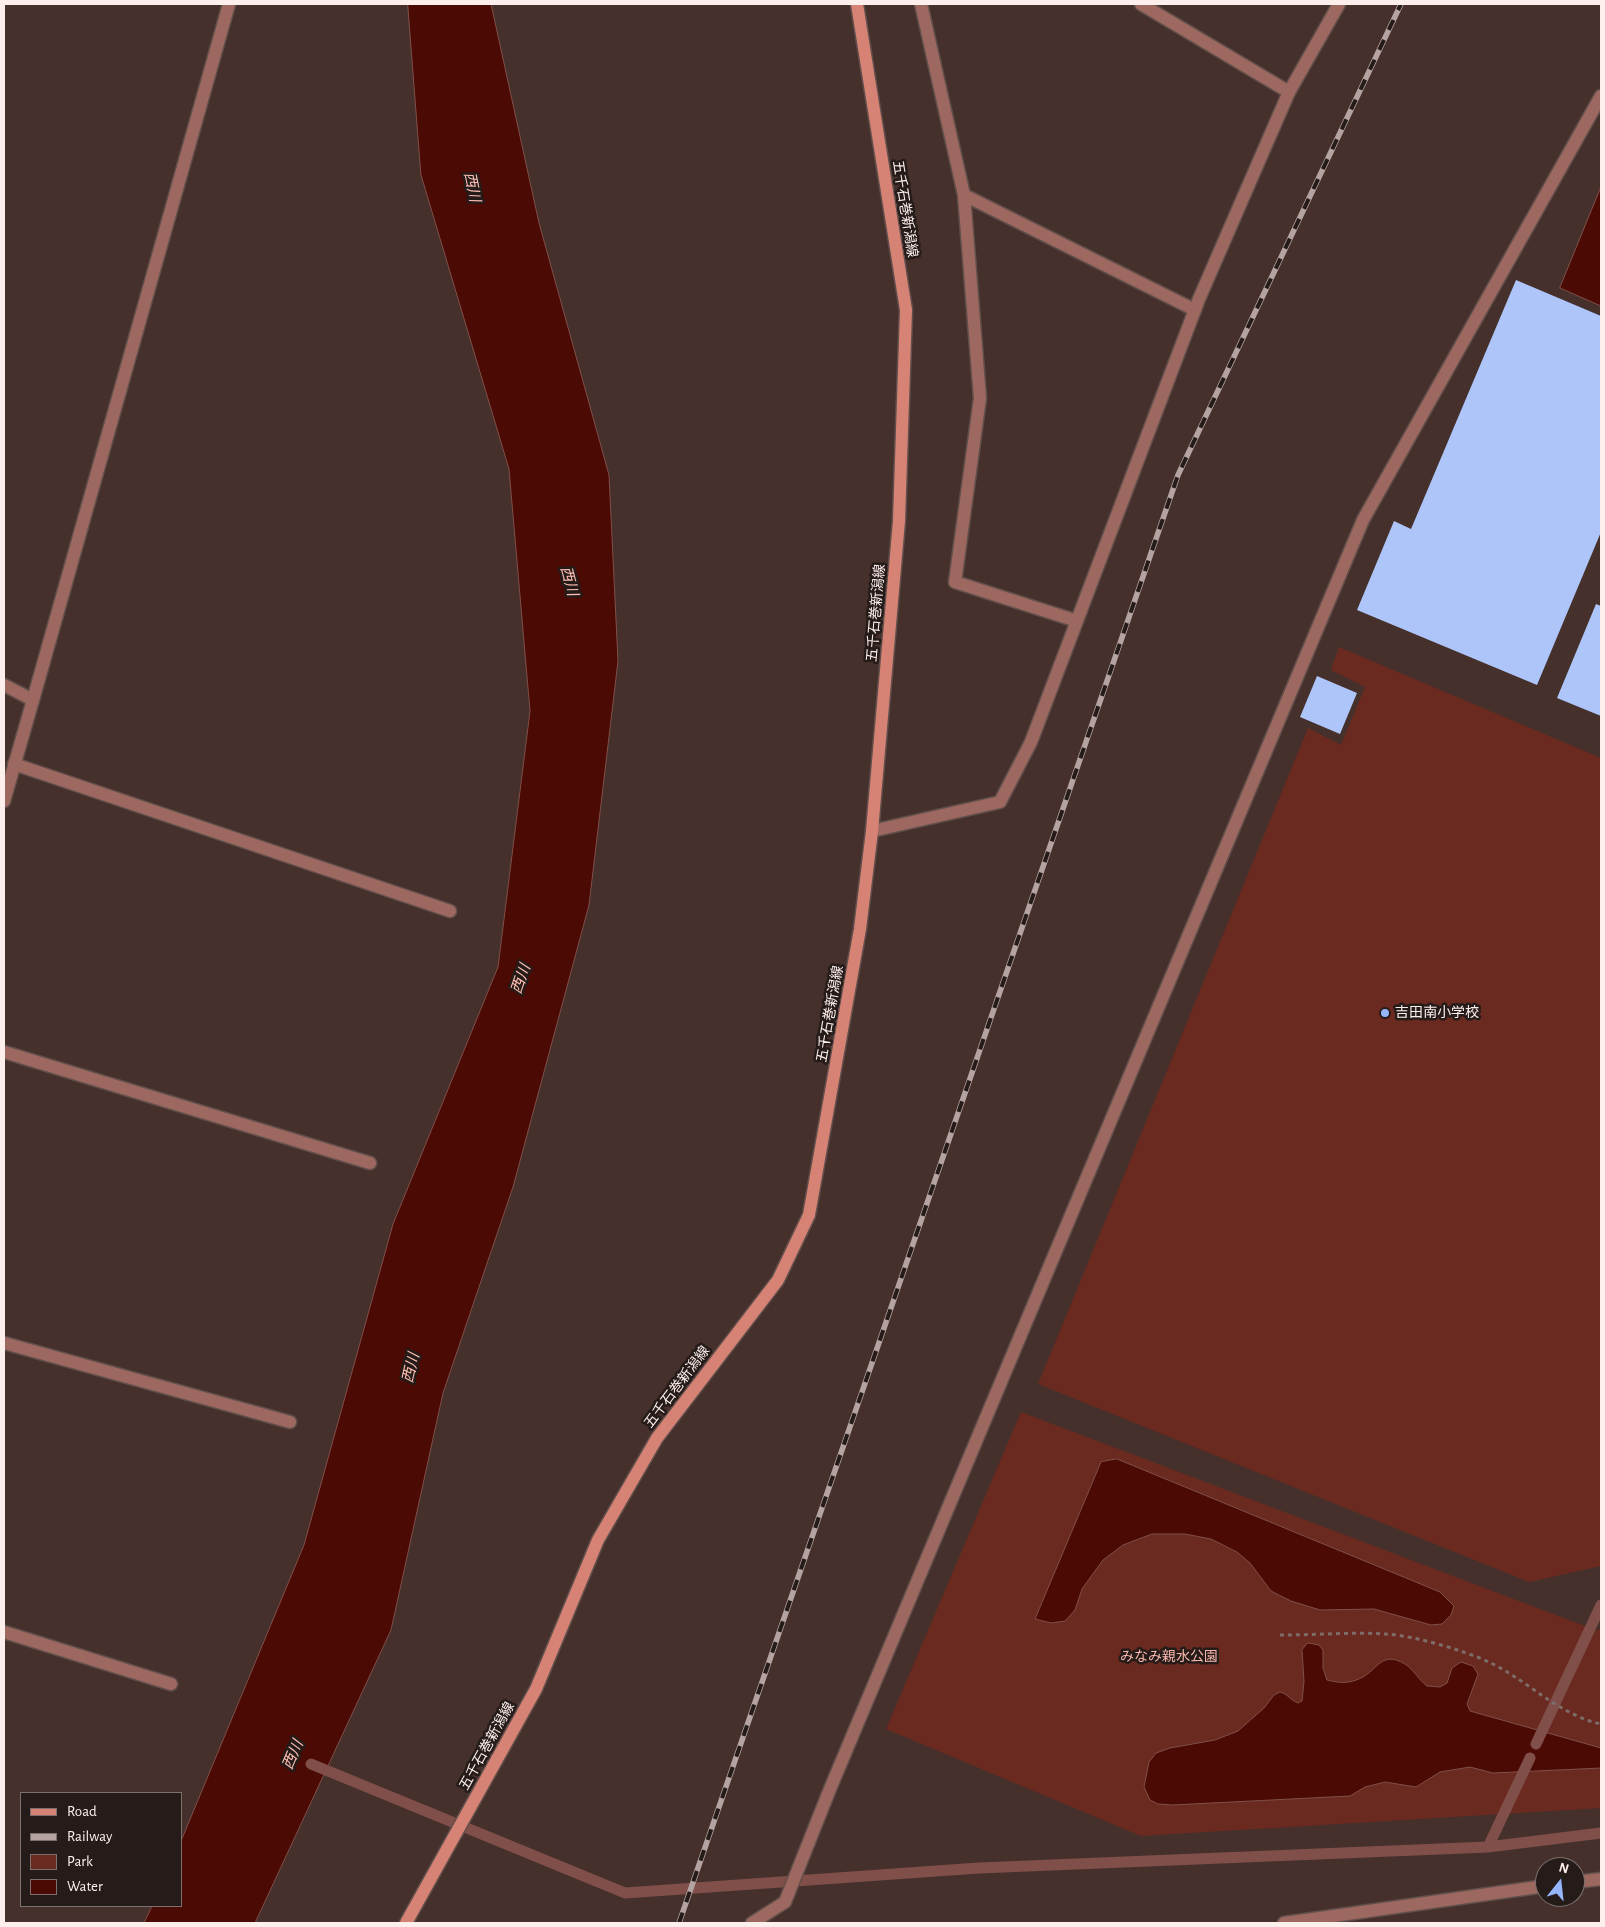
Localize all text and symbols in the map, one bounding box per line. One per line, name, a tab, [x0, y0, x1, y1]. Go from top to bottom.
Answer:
street label: 五千石巻新潟線	[889, 159, 921, 259]
water label: 西川	[460, 170, 484, 204]
street label: 五千石巻新潟線	[863, 563, 889, 663]
water label: 西川	[556, 564, 582, 598]
water label: 西川	[508, 962, 534, 996]
street label: 五千石巻新潟線	[813, 964, 847, 1064]
place label: 吉田南小学校	[1395, 1005, 1479, 1021]
marker: 吉田南小学校	[1379, 1007, 1391, 1019]
street label: 五千石巻新潟線	[641, 1343, 713, 1431]
water label: 西川	[399, 1351, 423, 1385]
park label: みなみ親水公園	[1120, 1649, 1218, 1665]
street label: 五千石巻新潟線	[456, 1699, 518, 1793]
water label: 西川	[279, 1738, 307, 1772]
legend	[20, 1792, 182, 1907]
text: Road	[67, 1804, 97, 1819]
text: Railway	[67, 1829, 112, 1844]
text: Park	[67, 1854, 93, 1869]
north arrow	[1535, 1857, 1585, 1907]
text: N	[1557, 1860, 1570, 1877]
text: Water	[67, 1879, 103, 1894]

